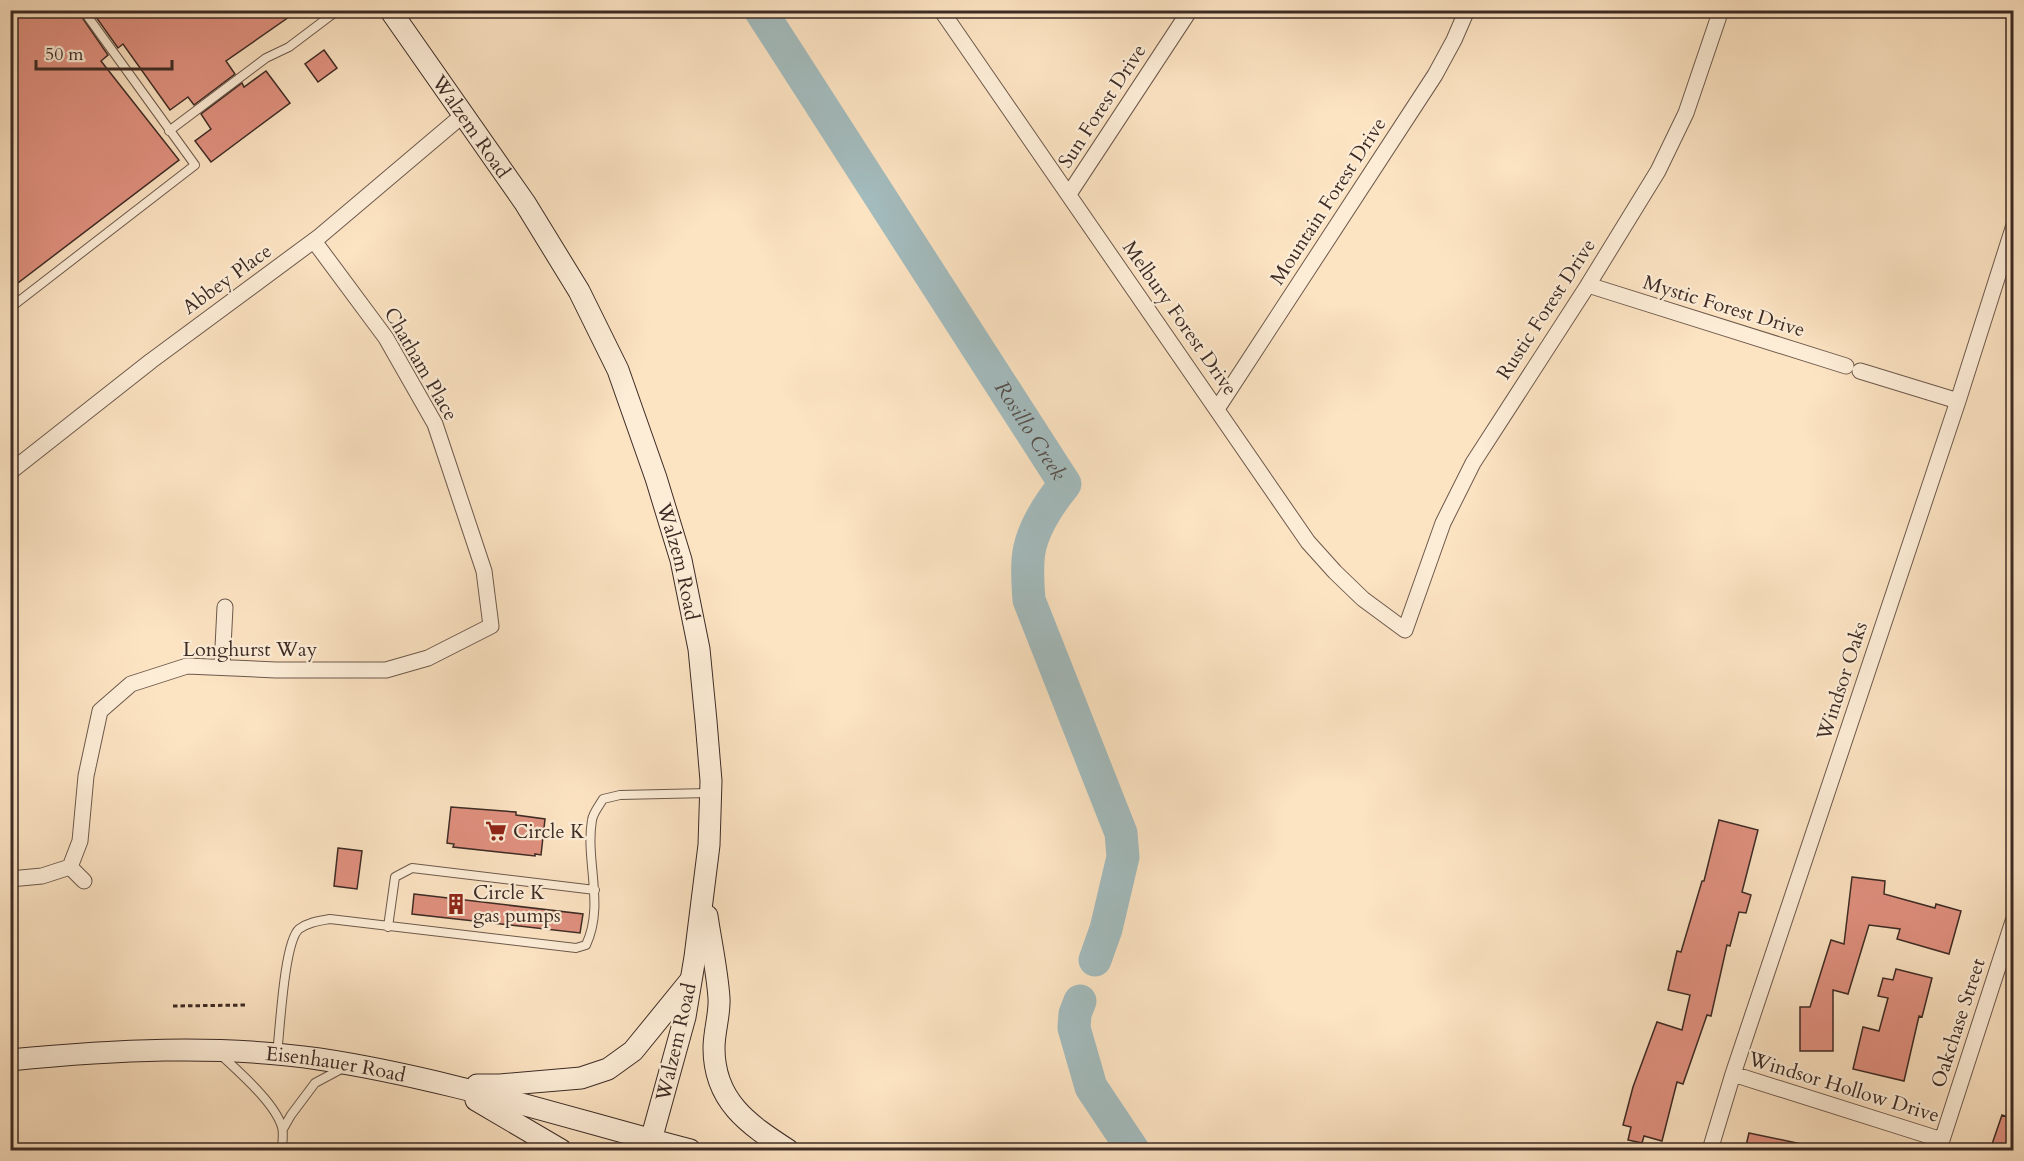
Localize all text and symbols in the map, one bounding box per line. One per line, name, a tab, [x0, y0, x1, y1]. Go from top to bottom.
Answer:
scale bar	[36, 33, 172, 71]
street label: Sun Forest Drive	[1052, 39, 1152, 173]
text: 50 m	[45, 42, 84, 67]
street label: Walzem Road	[425, 69, 517, 184]
street label: Mountain Forest Drive	[1264, 112, 1392, 290]
street label: Rustic Forest Drive	[1490, 233, 1602, 385]
street label: Melbury Forest Drive	[1116, 235, 1244, 401]
street label: Abbey Place	[177, 237, 277, 321]
street label: Mystic Forest Drive	[1640, 269, 1808, 343]
street label: Chatham Place	[378, 302, 464, 426]
water label: Rosillo Creek	[988, 375, 1074, 486]
street label: Walzem Road	[651, 499, 706, 623]
street label: Windsor Oaks	[1810, 618, 1874, 745]
street label: Longhurst Way	[183, 636, 318, 663]
place label: Circle K	[513, 818, 585, 845]
supermarket icon: Circle K	[484, 819, 508, 843]
place label: Circle K gas pumps	[473, 879, 561, 929]
building icon: Circle K gas pumps	[444, 892, 468, 916]
street label: Oakchase Street	[1924, 954, 1992, 1091]
street label: Walzem Road	[649, 980, 703, 1105]
street label: Eisenhauer Road	[265, 1040, 409, 1088]
street label: Windsor Hollow Drive	[1744, 1045, 1943, 1129]

